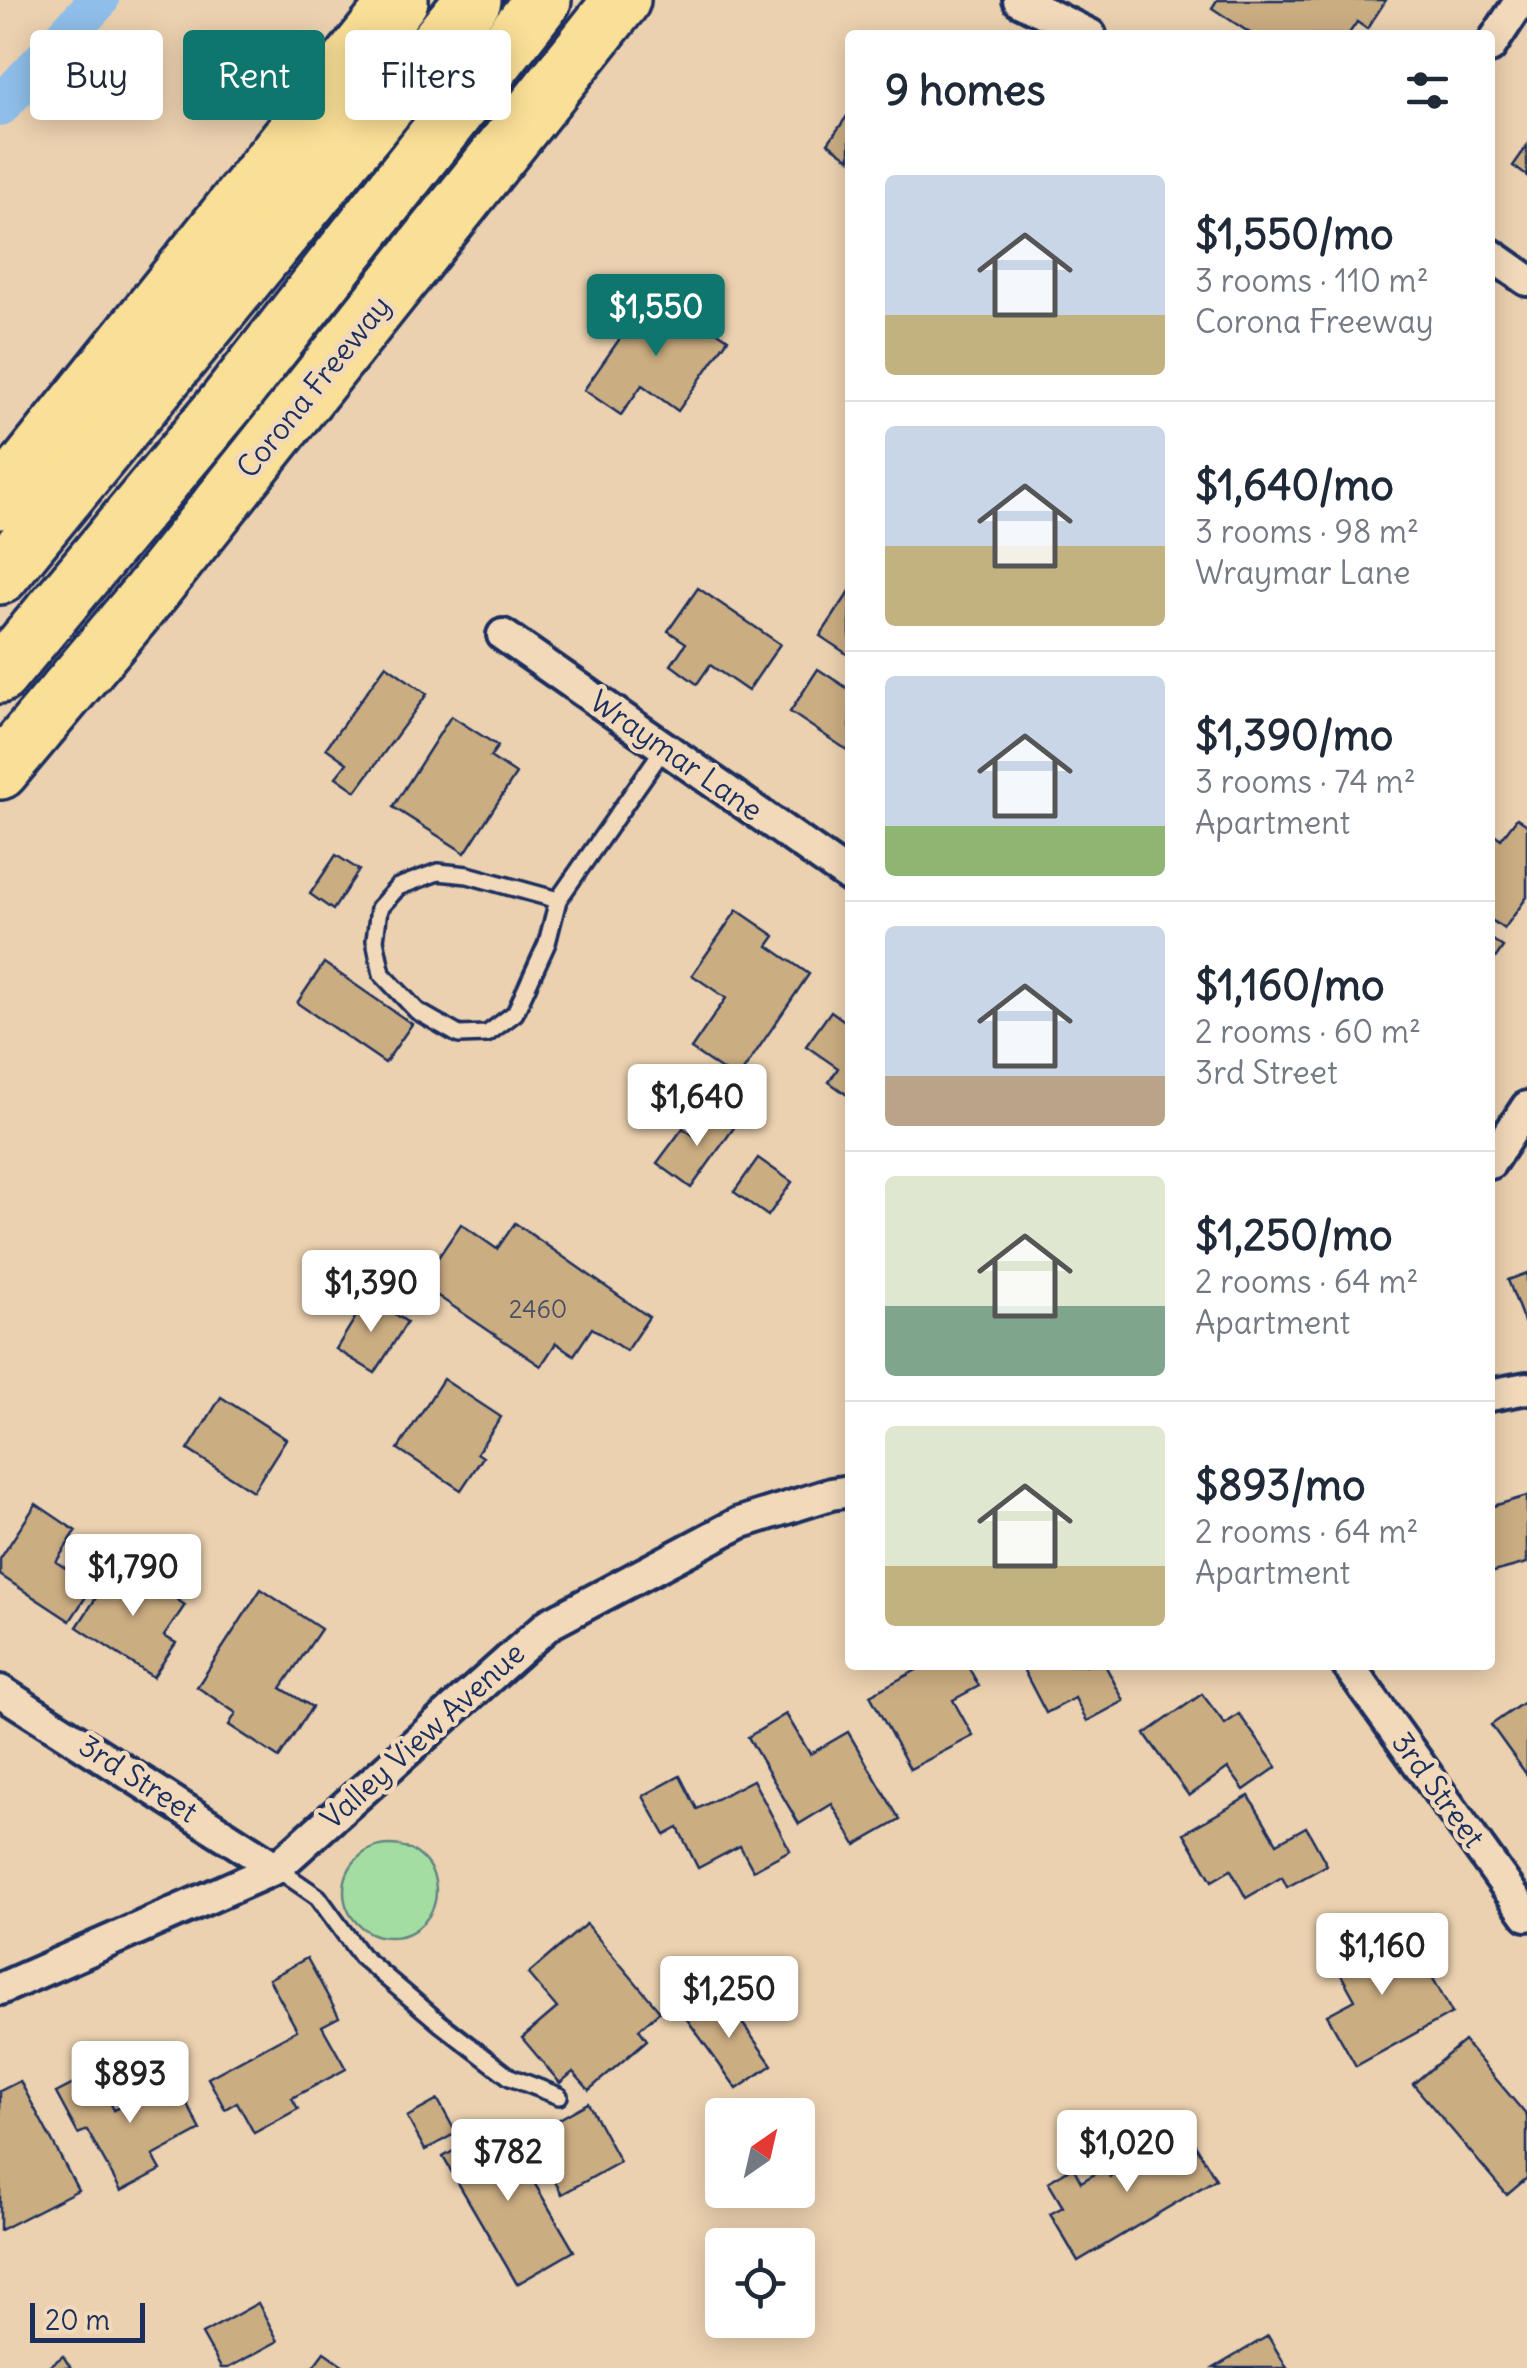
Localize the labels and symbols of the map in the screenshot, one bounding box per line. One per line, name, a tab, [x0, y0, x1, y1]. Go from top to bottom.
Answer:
pin: $1,550	[575, 274, 737, 359]
street label: Corona Freeway	[228, 287, 398, 485]
street label: Wraymar Lane	[583, 682, 770, 829]
pin: $1,640	[616, 1064, 778, 1149]
pin: $1,390	[290, 1250, 452, 1335]
house number: 2460	[509, 1293, 567, 1325]
pin: $1,790	[52, 1534, 214, 1619]
street label: Valley View Avenue	[312, 1634, 532, 1837]
street label: 3rd Street	[1384, 1724, 1494, 1855]
street label: 3rd Street	[72, 1726, 205, 1831]
pin: $1,160	[1301, 1913, 1463, 1998]
pin: $1,250	[648, 1956, 810, 2041]
pin: $893	[71, 2041, 189, 2126]
north arrow	[705, 2098, 815, 2208]
pin: $1,020	[1046, 2110, 1208, 2195]
pin: $782	[449, 2119, 567, 2204]
scale bar	[30, 2298, 145, 2342]

